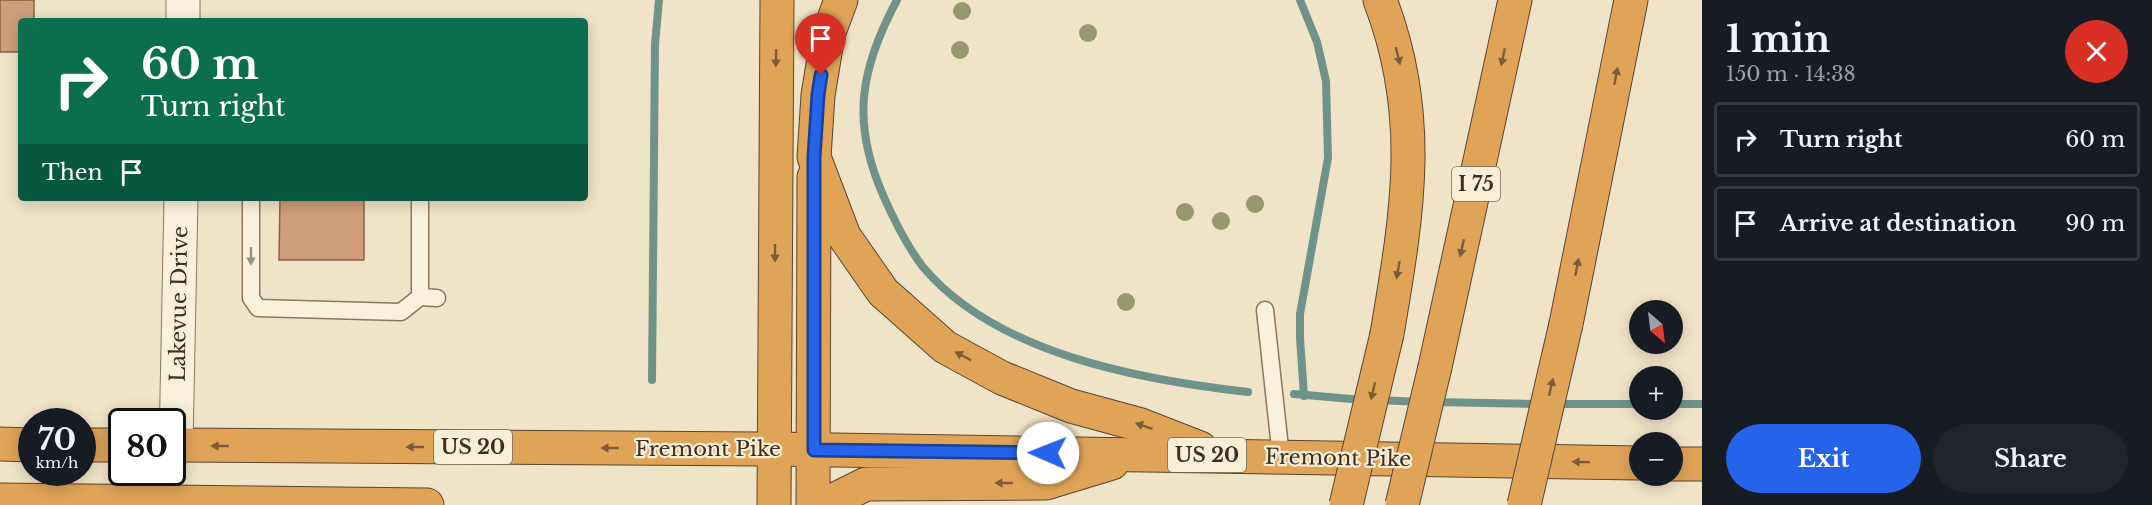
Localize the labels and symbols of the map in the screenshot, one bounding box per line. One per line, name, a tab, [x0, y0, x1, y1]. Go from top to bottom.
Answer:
pin	[795, 13, 846, 75]
one-way arrow	[1394, 46, 1404, 65]
one-way arrow	[1498, 48, 1507, 67]
one-way arrow	[771, 49, 781, 68]
one-way arrow	[1611, 66, 1621, 85]
road number: I 75	[1452, 167, 1500, 201]
street label: Lakevue Drive	[165, 226, 193, 382]
one-way arrow	[1456, 239, 1466, 257]
one-way arrow	[770, 244, 780, 263]
one-way arrow	[246, 247, 256, 266]
one-way arrow	[1573, 257, 1582, 276]
one-way arrow	[1393, 261, 1402, 280]
north arrow	[1629, 300, 1683, 354]
one-way arrow	[954, 351, 971, 361]
one-way arrow	[1547, 377, 1557, 396]
one-way arrow	[1368, 381, 1378, 400]
speed limit sign: 80	[108, 408, 186, 486]
position arrow	[1016, 421, 1080, 485]
one-way arrow	[1135, 421, 1153, 431]
road number: US 20	[434, 430, 512, 464]
street label: Fremont Pike	[635, 436, 781, 462]
road number: US 20	[1168, 438, 1246, 472]
one-way arrow	[211, 441, 230, 451]
one-way arrow	[406, 442, 425, 452]
one-way arrow	[601, 443, 620, 453]
street label: Fremont Pike	[1265, 444, 1411, 472]
one-way arrow	[1572, 457, 1591, 467]
one-way arrow	[995, 478, 1014, 488]

